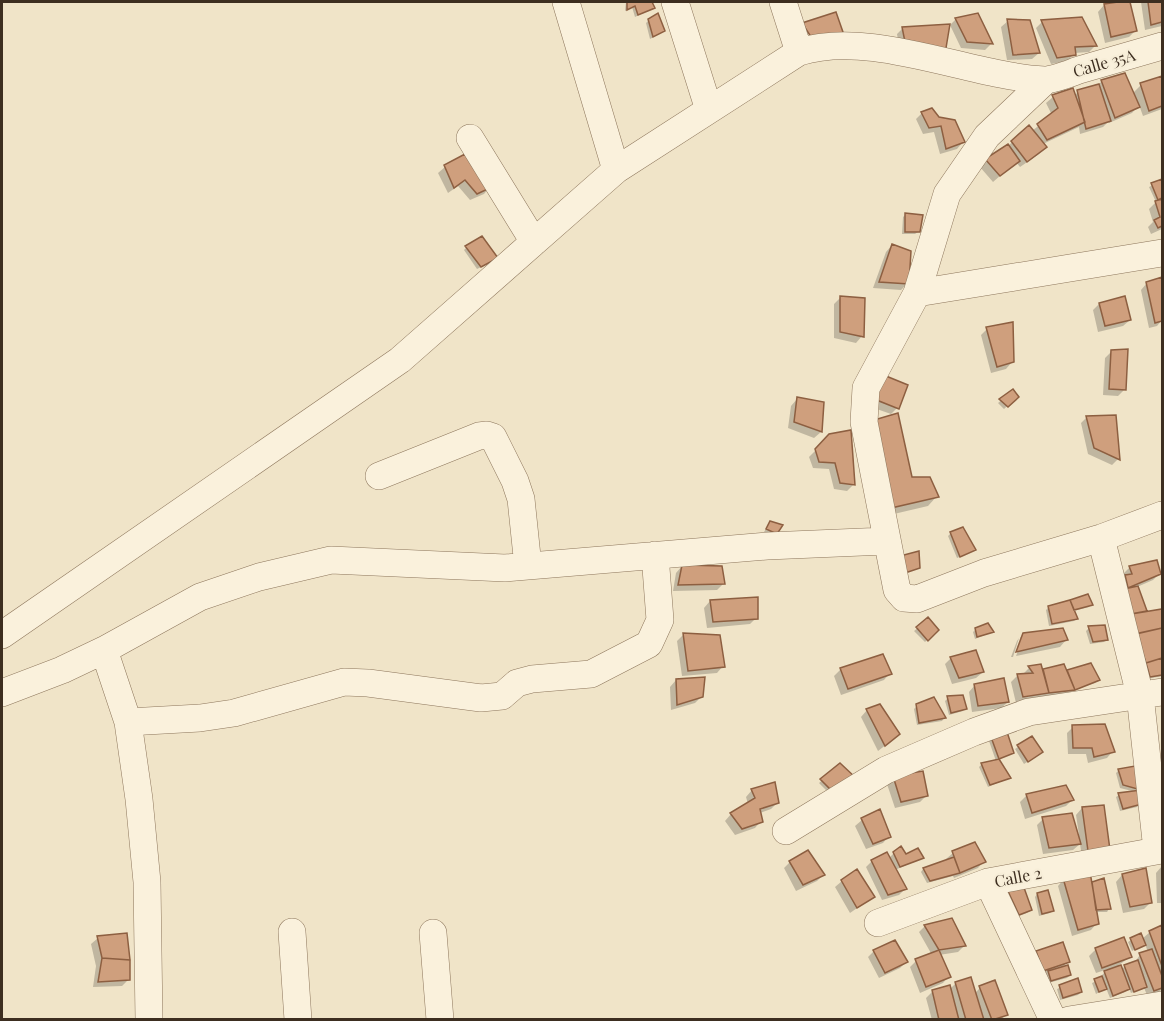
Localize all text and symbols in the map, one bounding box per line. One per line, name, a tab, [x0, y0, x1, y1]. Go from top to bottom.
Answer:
street label: Calle 35A	[1070, 43, 1138, 81]
street label: Calle 2	[992, 862, 1043, 891]

